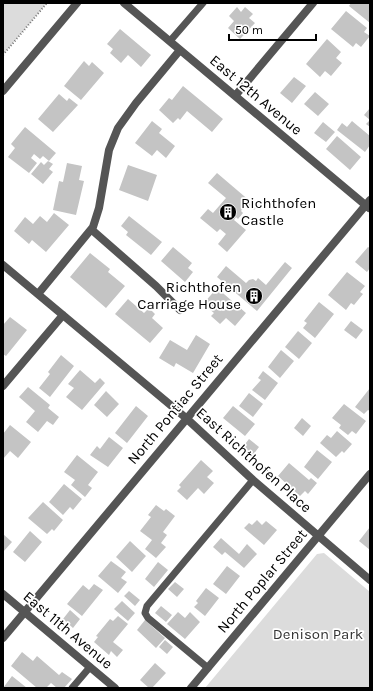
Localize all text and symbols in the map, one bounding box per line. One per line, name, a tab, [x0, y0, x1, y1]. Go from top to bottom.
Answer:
scale bar	[229, 16, 316, 42]
text: 50 m	[235, 23, 263, 37]
street label: East 12th Avenue	[206, 51, 306, 139]
place label: Richthofen Castle	[241, 194, 316, 229]
building icon: Richthofen Castle	[218, 202, 238, 222]
place label: Richthofen Carriage House	[137, 278, 241, 313]
building icon: Richthofen Carriage House	[244, 286, 264, 306]
street label: North Pontiac Street	[124, 350, 227, 468]
street label: East Richthofen Place	[193, 404, 315, 516]
street label: North Poplar Street	[213, 525, 311, 637]
street label: East 11th Avenue	[20, 587, 116, 673]
park label: Denison Park	[273, 625, 363, 643]

